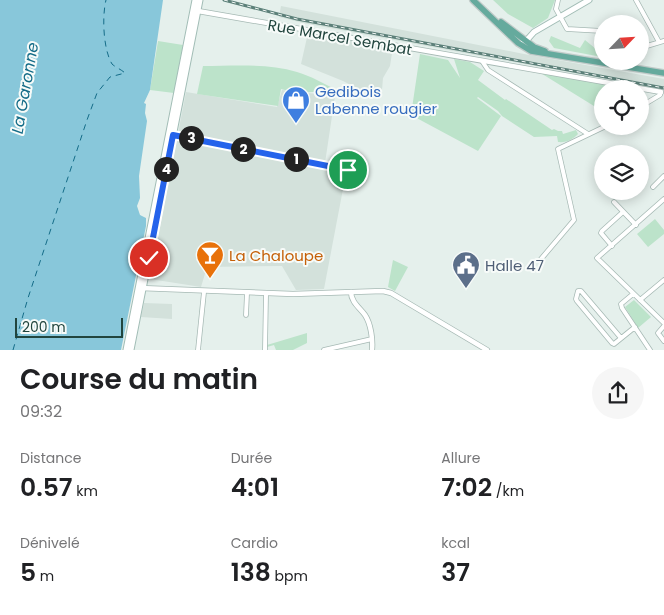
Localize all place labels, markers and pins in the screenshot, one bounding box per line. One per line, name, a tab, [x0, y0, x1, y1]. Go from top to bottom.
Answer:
place label: Gedibois Labenne rougier	[315, 81, 437, 119]
shop icon: Gedibois Labenne rougier	[281, 85, 311, 124]
pin: 3	[178, 126, 204, 150]
pin: 2	[230, 136, 256, 162]
pin: 1	[284, 146, 308, 172]
pin	[327, 149, 369, 191]
pin: 4	[154, 156, 178, 182]
pin	[128, 237, 170, 279]
bar icon: La Chaloupe	[195, 240, 225, 279]
place label: La Chaloupe	[229, 245, 323, 266]
public building icon: Halle 47	[451, 250, 481, 289]
place label: Halle 47	[485, 255, 544, 276]

